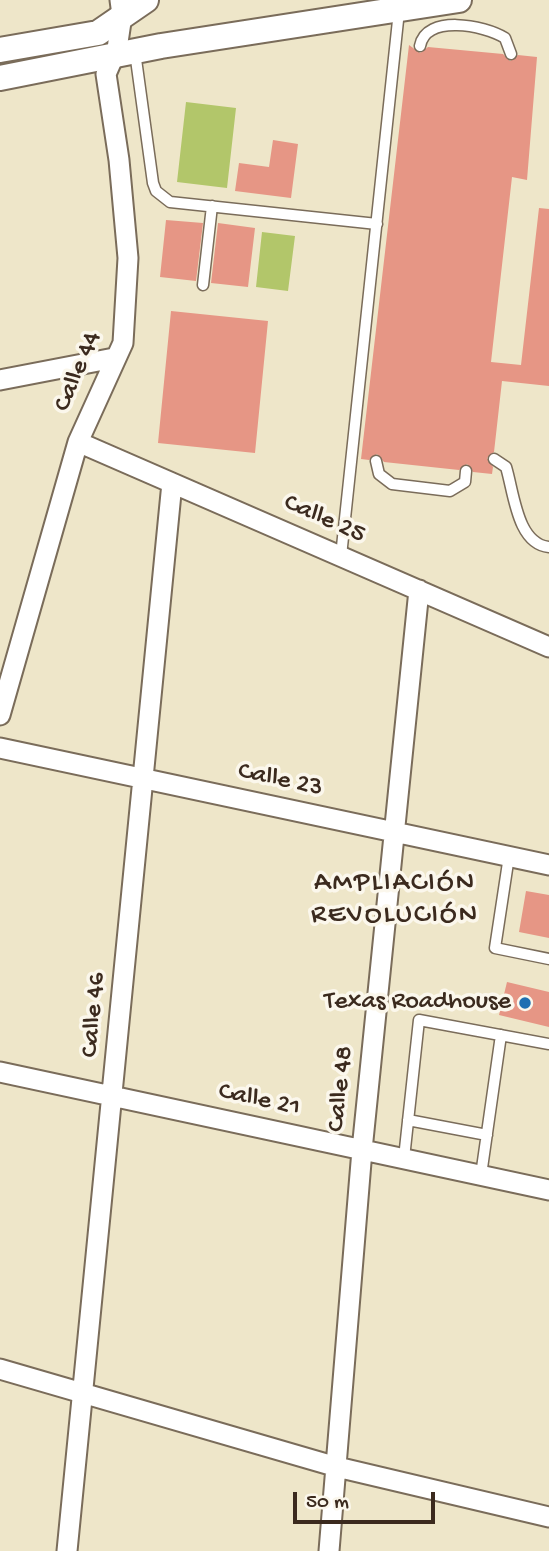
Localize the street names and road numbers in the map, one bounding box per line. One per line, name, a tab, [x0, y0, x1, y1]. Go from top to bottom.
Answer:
street label: Calle 44	[48, 327, 110, 417]
street label: Calle 25	[278, 488, 370, 552]
street label: Calle 23	[235, 757, 325, 805]
street label: Calle 46	[76, 971, 114, 1059]
street label: Calle 48	[322, 1045, 362, 1133]
street label: Calle 21	[215, 1077, 303, 1125]

